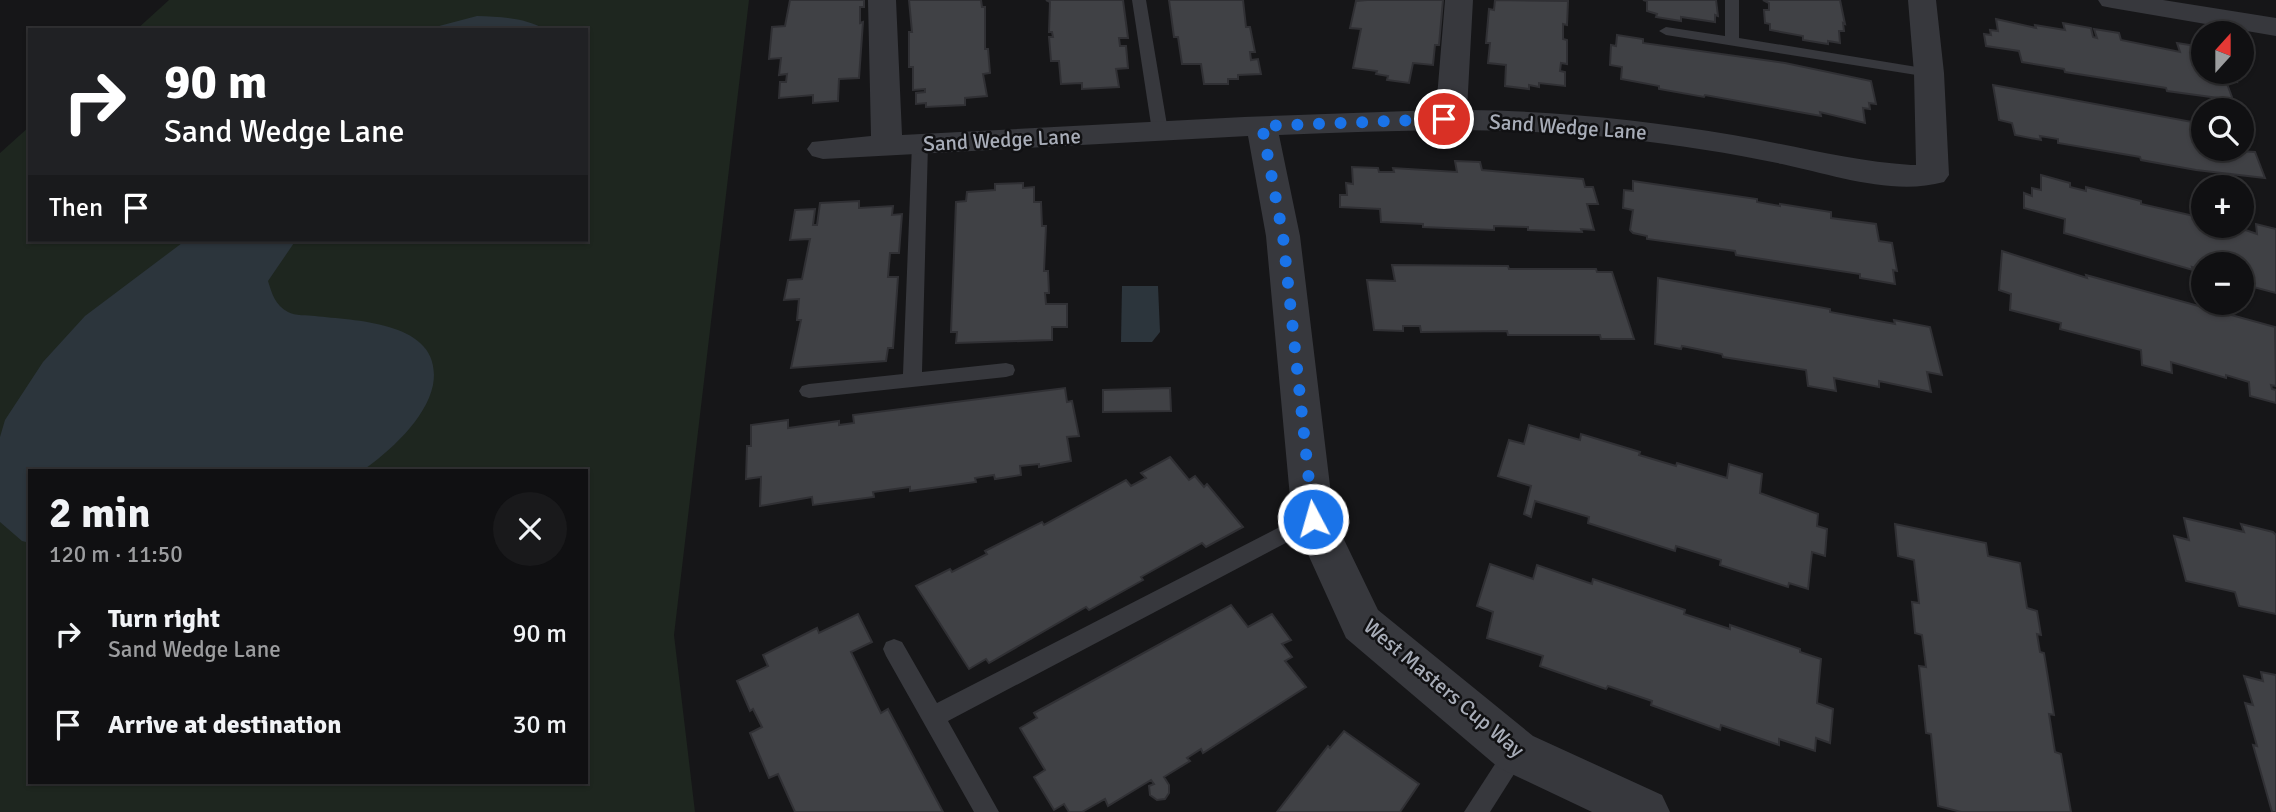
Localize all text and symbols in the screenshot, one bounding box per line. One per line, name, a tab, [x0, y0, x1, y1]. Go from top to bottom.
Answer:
north arrow	[2191, 21, 2254, 84]
map controls	[2191, 21, 2254, 315]
text: 90 m	[164, 52, 267, 112]
icon: right	[49, 56, 140, 147]
pin	[1414, 89, 1474, 149]
button: search	[2191, 98, 2254, 161]
icon: arrive	[1425, 100, 1463, 138]
street label: Sand Wedge Lane	[1488, 109, 1648, 145]
text: Sand Wedge Lane	[164, 112, 404, 151]
street label: Sand Wedge Lane	[923, 123, 1081, 157]
button: +	[2191, 175, 2254, 238]
icon: arrive	[117, 189, 155, 227]
text: Then	[49, 192, 103, 224]
button: −	[2191, 252, 2254, 315]
position arrow	[1276, 482, 1350, 556]
text: 2 min	[49, 488, 150, 539]
button: close	[493, 492, 567, 566]
text: 120 m · 11:50	[49, 540, 183, 569]
text: Turn right	[108, 603, 220, 635]
street label: West Masters Cup Way	[1358, 613, 1530, 763]
icon: right	[49, 615, 87, 653]
text: 90 m	[512, 618, 567, 650]
text: Sand Wedge Lane	[108, 635, 281, 664]
icon: arrive	[49, 706, 87, 744]
text: Arrive at destination	[108, 709, 341, 741]
text: 30 m	[512, 709, 567, 741]

